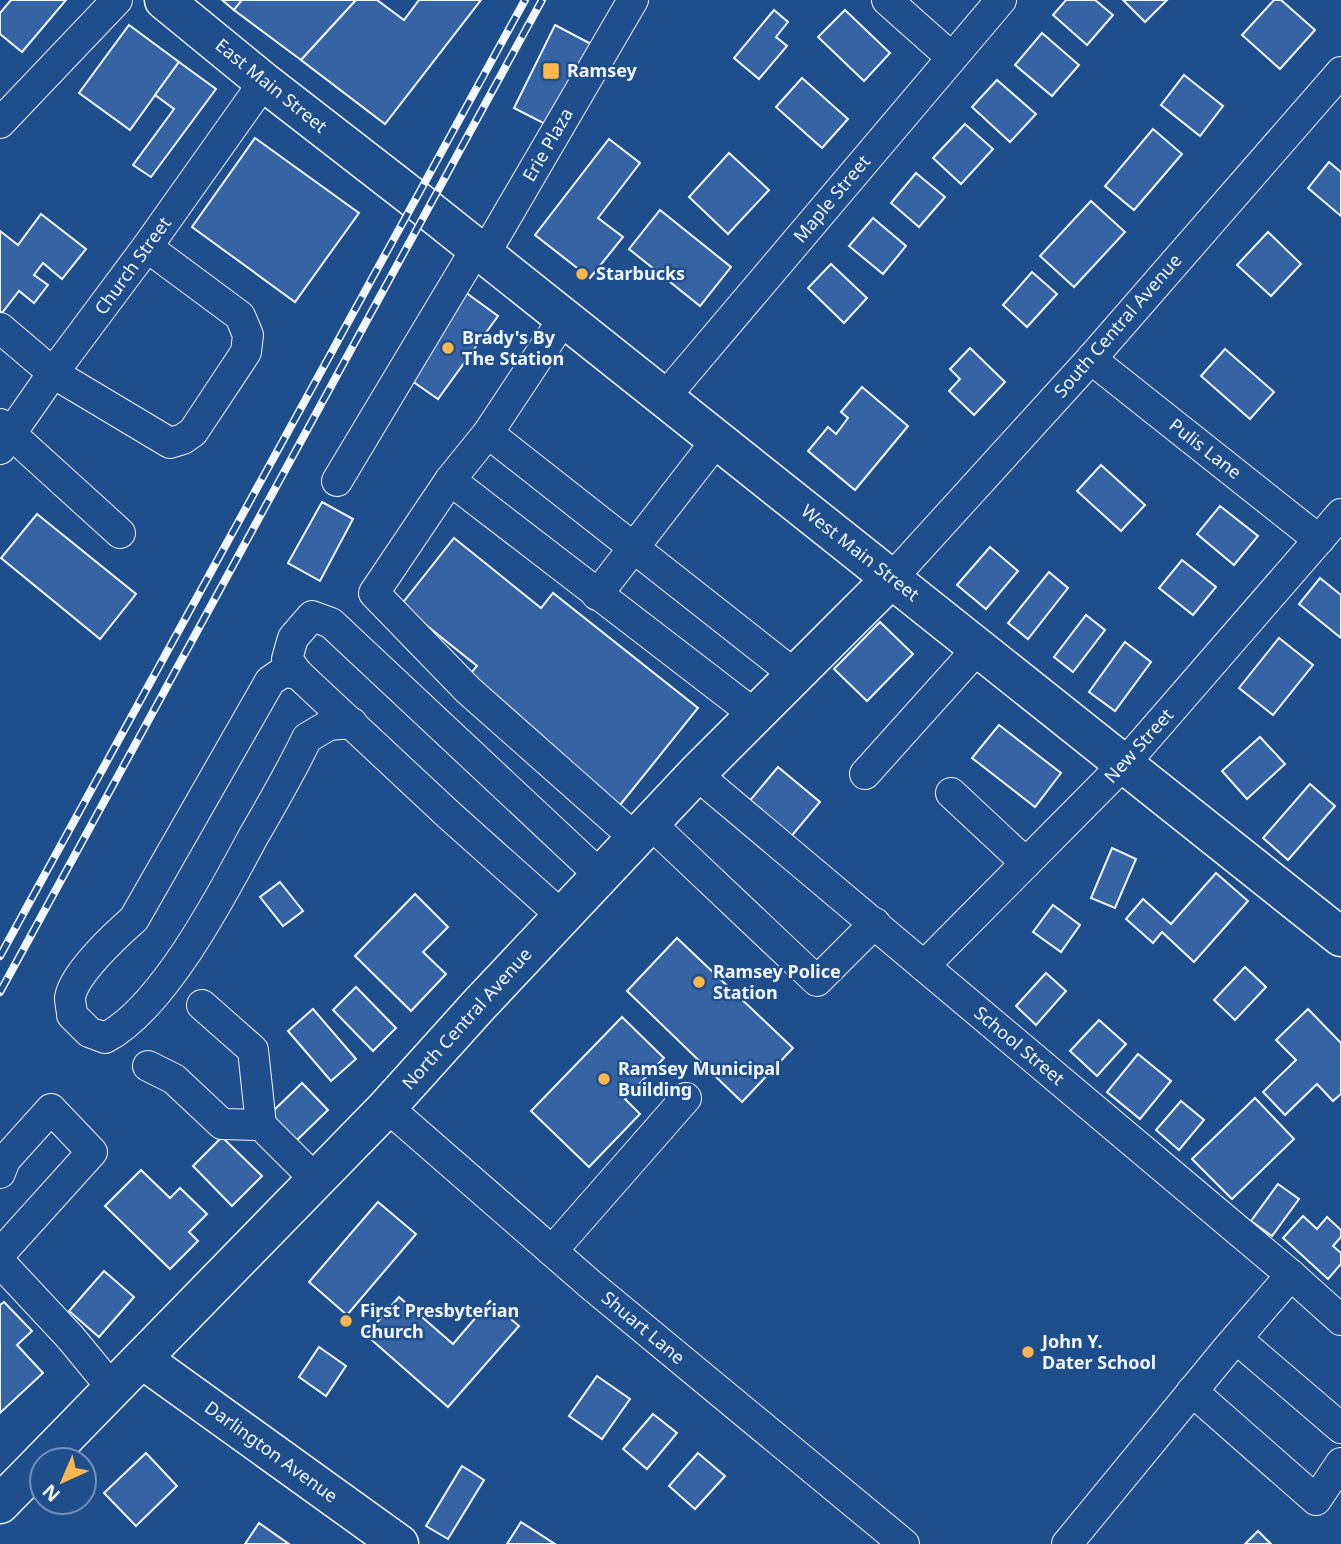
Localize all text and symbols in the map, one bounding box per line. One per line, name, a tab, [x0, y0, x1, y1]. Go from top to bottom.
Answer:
street label: East Main Street	[211, 33, 333, 138]
place label: Ramsey	[567, 58, 638, 82]
marker: Ramsey	[541, 61, 561, 81]
street label: Erie Plaza	[516, 103, 578, 186]
street label: Maple Street	[788, 149, 875, 247]
street label: Church Street	[89, 211, 176, 319]
street label: South Central Avenue	[1048, 248, 1186, 402]
place label: Starbucks	[596, 261, 685, 285]
marker: Starbucks	[574, 266, 590, 282]
place label: Brady's By The Station	[462, 325, 564, 370]
marker: Brady's By The Station	[440, 340, 456, 356]
street label: Pulis Lane	[1165, 412, 1247, 484]
street label: West Main Street	[797, 499, 925, 606]
street label: New Street	[1098, 703, 1178, 788]
street label: North Central Avenue	[396, 942, 536, 1094]
place label: Ramsey Police Station	[713, 959, 841, 1004]
marker: Ramsey Police Station	[691, 974, 707, 990]
street label: School Street	[969, 1000, 1070, 1090]
place label: Ramsey Municipal Building	[618, 1056, 780, 1101]
marker: Ramsey Municipal Building	[596, 1071, 612, 1087]
street label: Shuart Lane	[597, 1285, 690, 1369]
place label: First Presbyterian Church	[360, 1298, 519, 1343]
marker: First Presbyterian Church	[338, 1313, 354, 1329]
place label: John Y. Dater School	[1040, 1329, 1156, 1374]
marker: John Y. Dater School	[1020, 1344, 1036, 1360]
street label: Darlington Avenue	[200, 1395, 343, 1507]
north arrow	[28, 1446, 98, 1516]
text: N	[37, 1479, 66, 1508]

